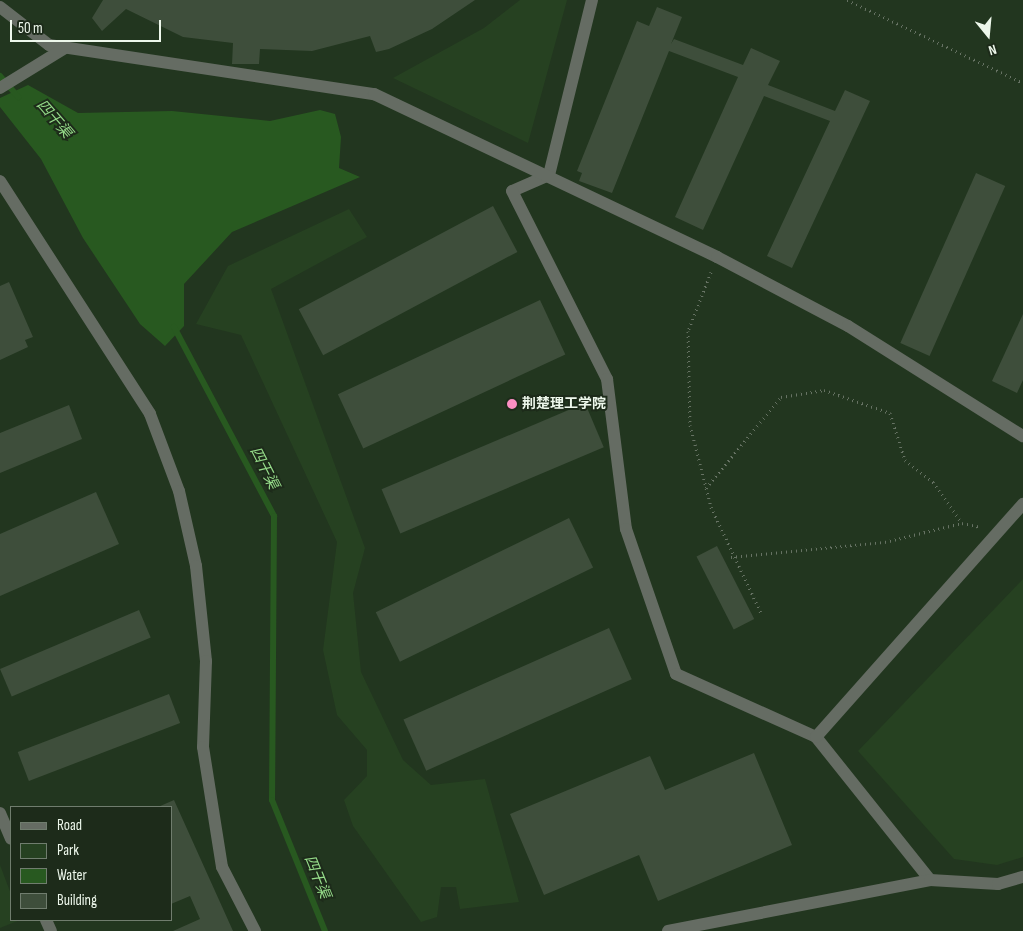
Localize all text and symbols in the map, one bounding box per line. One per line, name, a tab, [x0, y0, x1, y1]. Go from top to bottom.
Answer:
scale bar	[12, 10, 164, 42]
north arrow	[963, 10, 1013, 60]
text: 50 m	[18, 19, 43, 38]
text: N	[986, 41, 999, 59]
water label: 四干渠	[32, 96, 76, 142]
place label: 荆楚理工学院	[522, 396, 606, 412]
marker: 荆楚理工学院	[506, 398, 518, 410]
water label: 四干渠	[246, 444, 282, 492]
legend	[10, 806, 172, 921]
text: Road	[57, 816, 82, 835]
text: Park	[57, 841, 79, 860]
water label: 四干渠	[300, 853, 334, 901]
text: Water	[57, 866, 87, 885]
text: Building	[57, 891, 97, 910]

